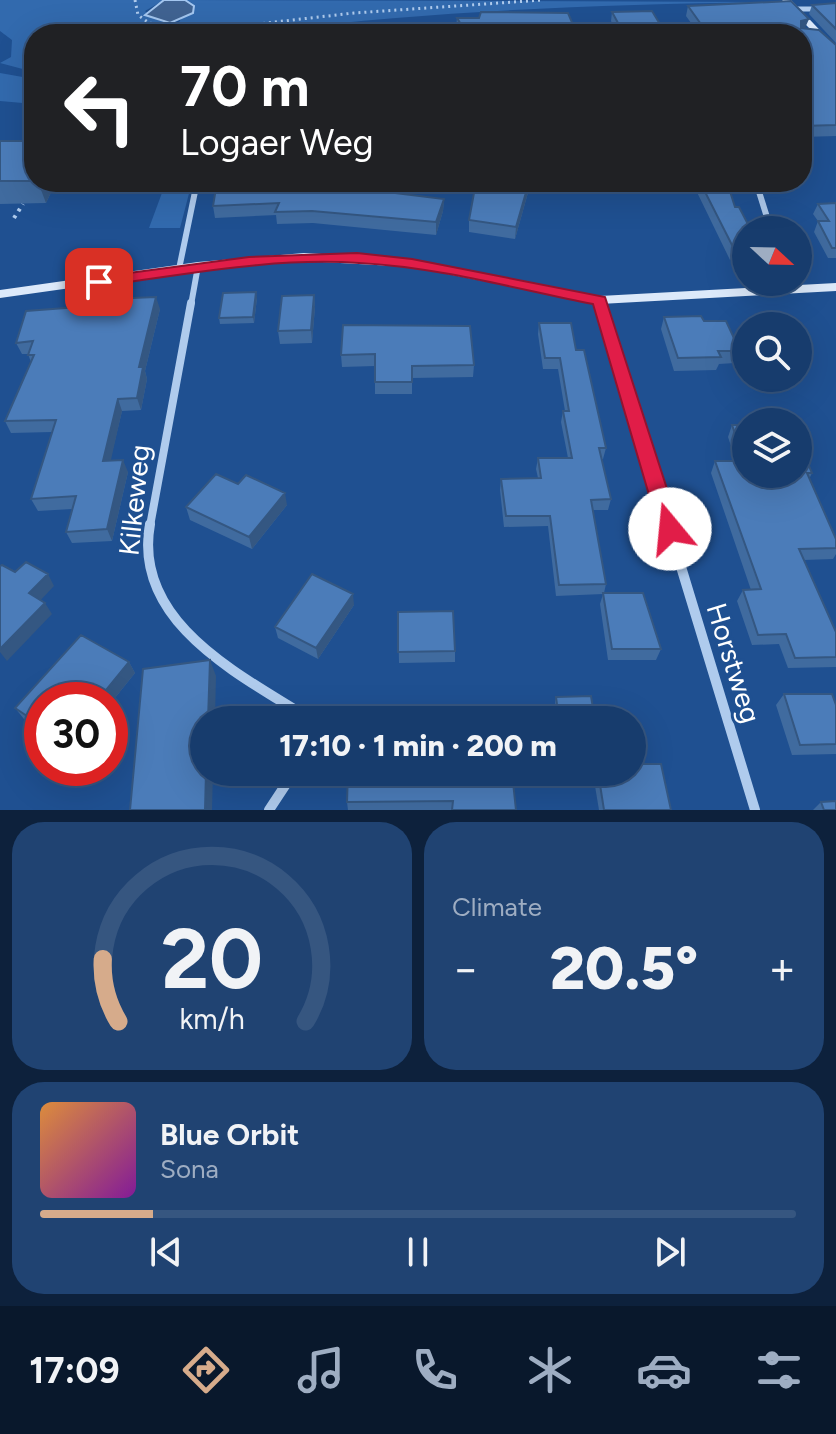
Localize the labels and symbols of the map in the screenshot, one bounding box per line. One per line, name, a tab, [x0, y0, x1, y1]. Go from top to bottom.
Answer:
north arrow	[732, 216, 812, 296]
pin	[65, 248, 133, 316]
street label: Kilkeweg	[111, 443, 157, 557]
position arrow	[628, 487, 712, 571]
street label: Horstweg	[700, 599, 768, 727]
speed limit sign: 30	[24, 682, 128, 786]

